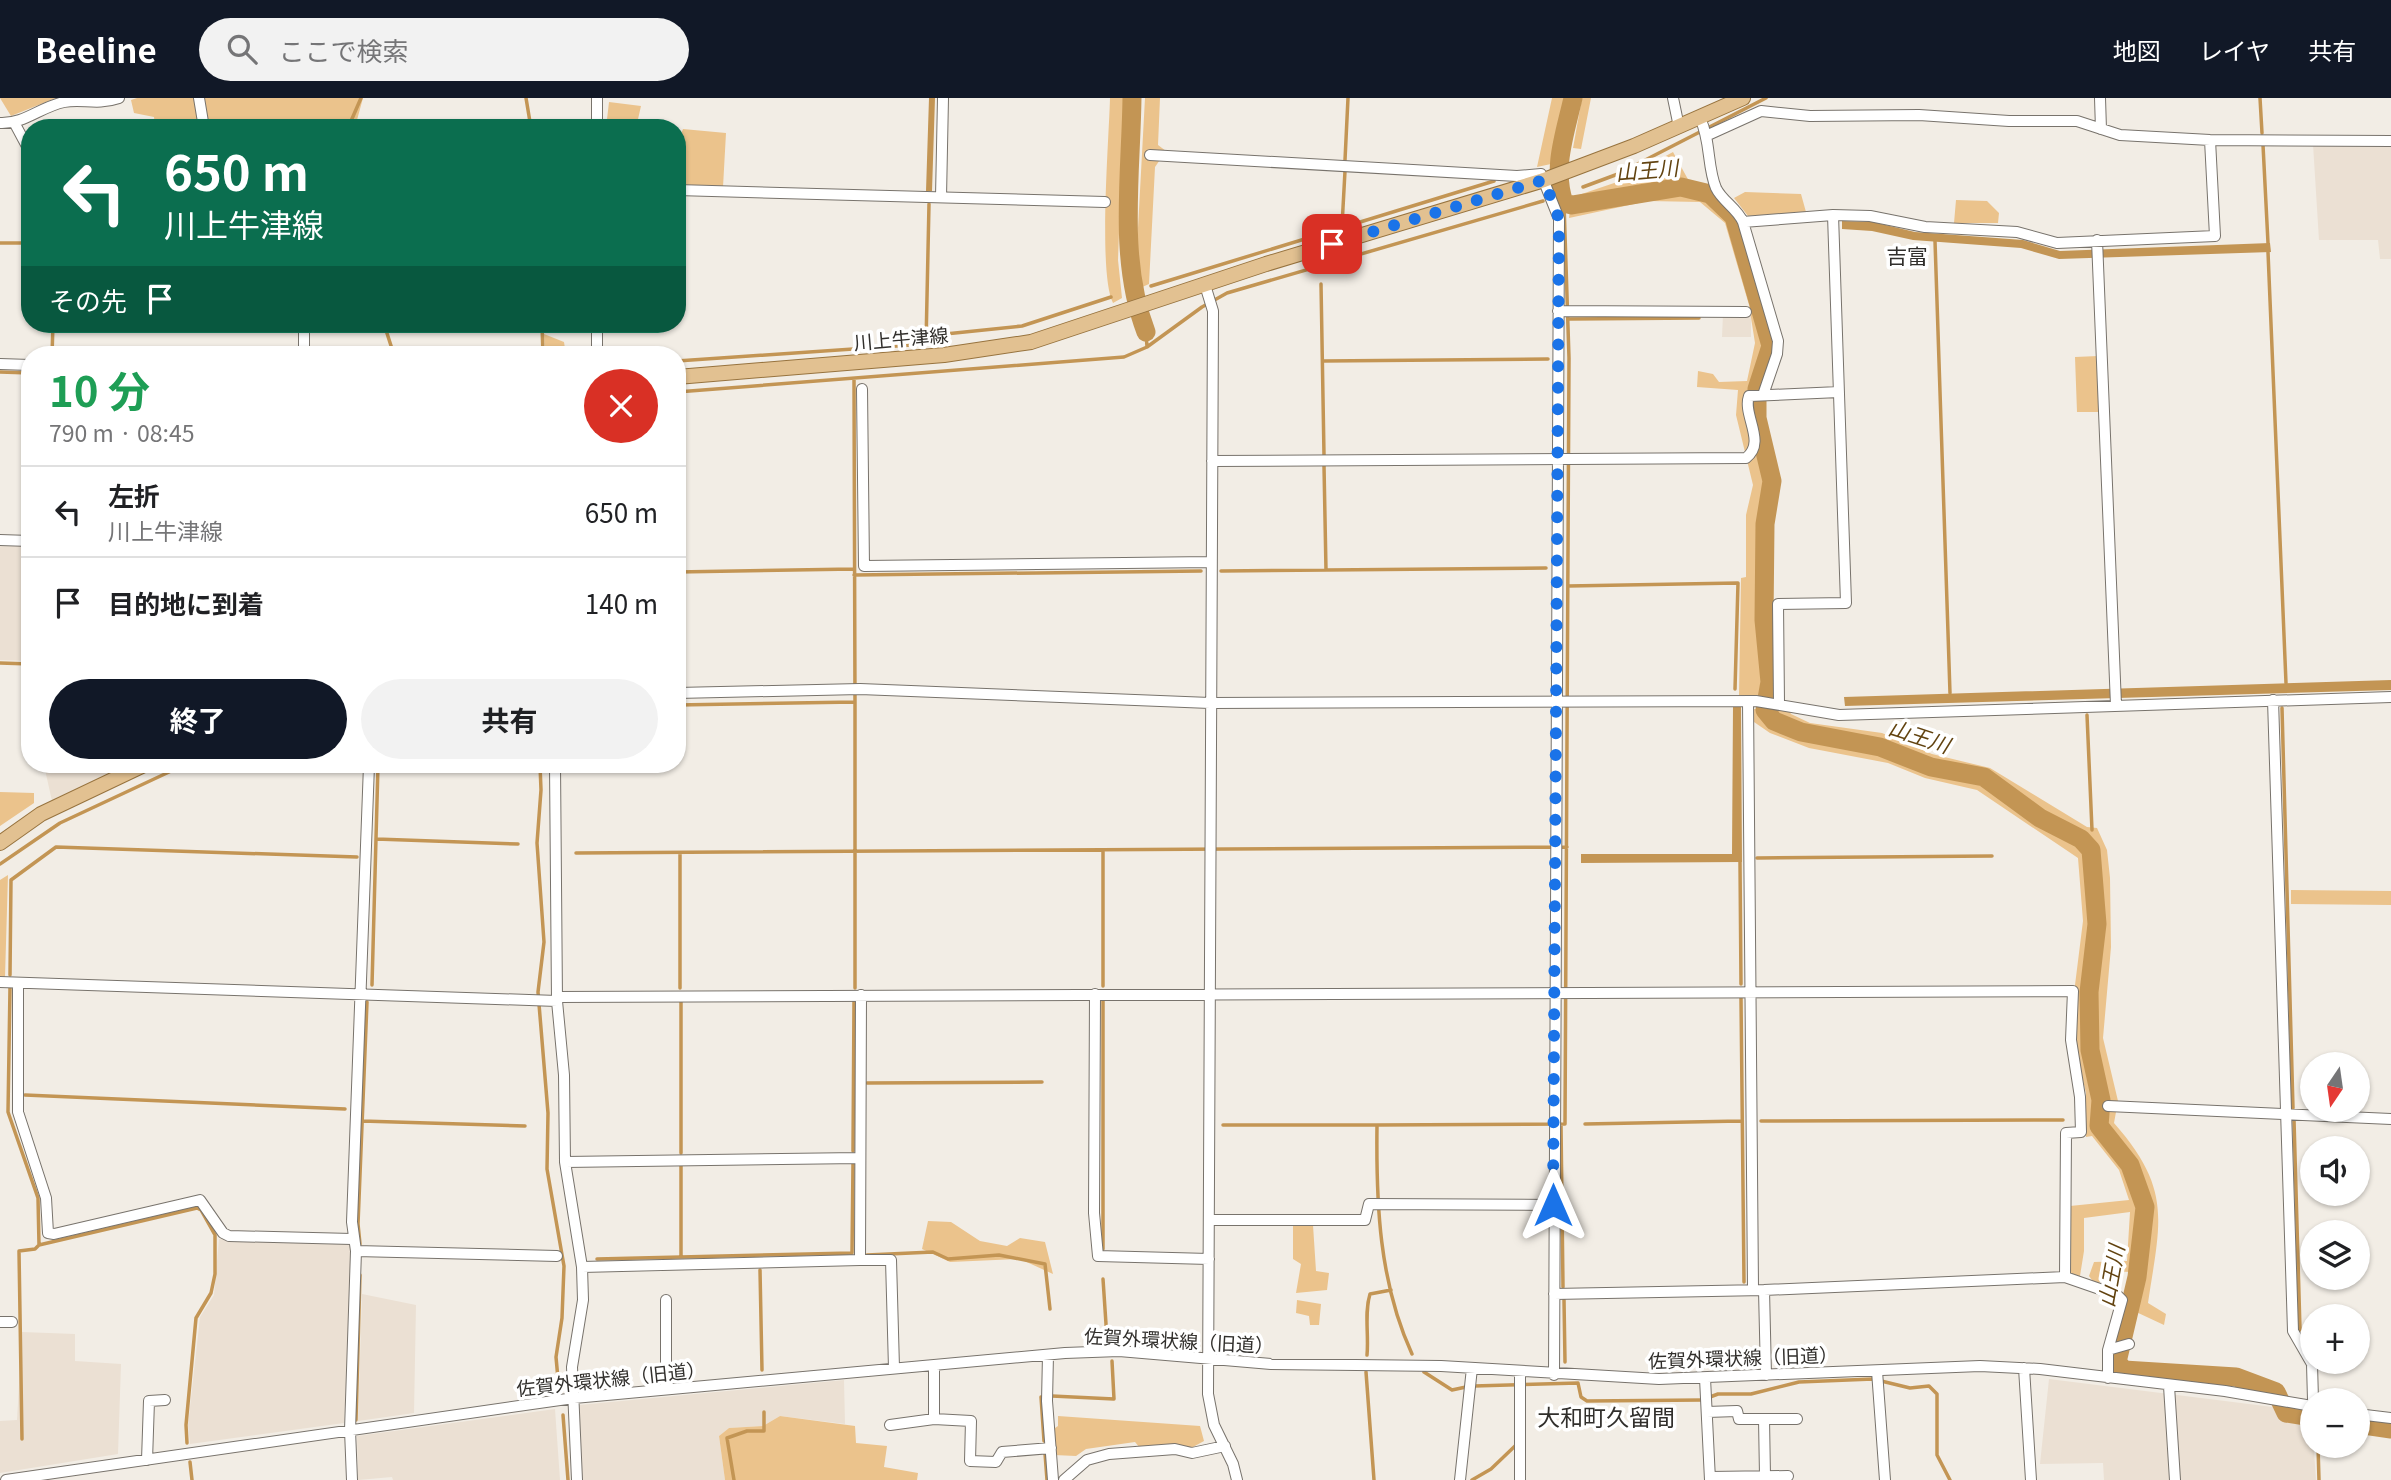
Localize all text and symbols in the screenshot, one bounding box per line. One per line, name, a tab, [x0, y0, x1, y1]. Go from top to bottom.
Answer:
search box	[199, 18, 689, 81]
text: Beeline	[35, 25, 157, 73]
icon: search	[223, 30, 261, 68]
text: ここで検索	[279, 31, 409, 68]
text: 地図	[2113, 32, 2161, 67]
text: レイヤ	[2199, 32, 2270, 67]
text: 共有	[2308, 32, 2356, 67]
text: 650 m	[164, 134, 309, 205]
icon: left	[49, 147, 140, 238]
water label: 山王川	[1614, 151, 1682, 187]
text: 川上牛津線	[164, 200, 324, 246]
pin	[1302, 214, 1362, 274]
icon: arrive	[1313, 225, 1351, 263]
district label: 吉富	[1886, 240, 1928, 270]
icon: arrive	[141, 280, 179, 318]
text: その先	[49, 281, 127, 318]
street label: 川上牛津線	[852, 320, 949, 355]
text: 10 分	[49, 358, 150, 419]
button: close	[584, 369, 658, 443]
text: 790 m · 08:45	[49, 415, 194, 449]
text: 左折	[108, 476, 160, 513]
icon: left	[49, 493, 87, 531]
text: 650 m	[585, 493, 658, 530]
text: 川上牛津線	[108, 513, 223, 547]
icon: arrive	[49, 584, 87, 622]
text: 目的地に到着	[108, 584, 264, 621]
text: 140 m	[585, 584, 658, 621]
button: 終了	[49, 679, 347, 759]
button: 共有	[361, 679, 658, 759]
water label: 山王川	[1885, 711, 1956, 760]
north arrow	[2300, 1052, 2370, 1122]
map controls	[2300, 1052, 2370, 1458]
button: sound	[2300, 1136, 2370, 1206]
position arrow	[1516, 1168, 1590, 1242]
button: layers	[2300, 1220, 2370, 1290]
water label: 山王川	[2090, 1240, 2131, 1309]
button: +	[2300, 1304, 2370, 1374]
street label: 佐賀外環状線（旧道）	[1083, 1321, 1275, 1358]
street label: 佐賀外環状線（旧道）	[1648, 1340, 1838, 1373]
street label: 佐賀外環状線（旧道）	[515, 1354, 707, 1401]
button: −	[2300, 1388, 2370, 1458]
district label: 大和町久留間	[1537, 1399, 1675, 1433]

